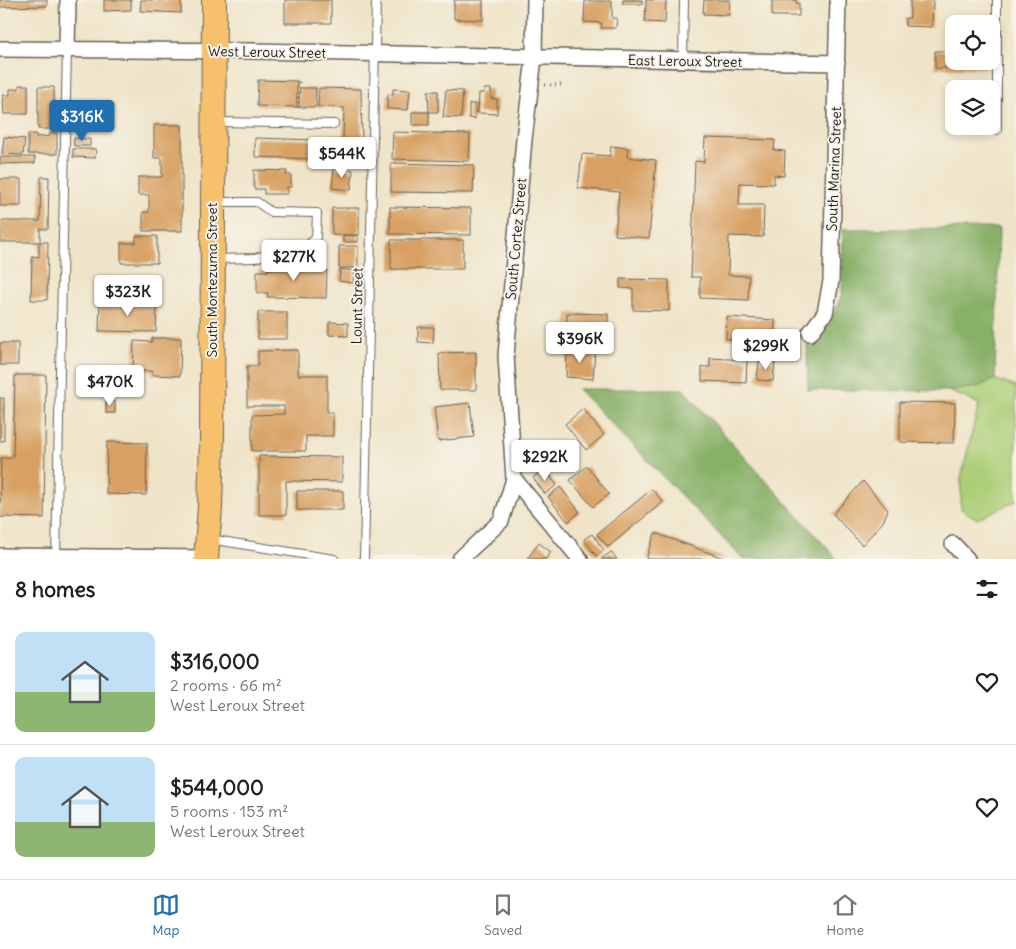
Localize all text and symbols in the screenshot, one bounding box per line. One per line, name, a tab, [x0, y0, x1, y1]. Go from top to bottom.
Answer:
map controls	[945, 15, 1000, 135]
button: locate	[945, 15, 1000, 70]
street label: West Leroux Street	[208, 42, 326, 62]
street label: East Leroux Street	[628, 51, 743, 71]
button: layers	[945, 80, 1000, 135]
pin: $316K	[47, 100, 117, 142]
text: $316K	[60, 106, 104, 126]
street label: South Marina Street	[823, 106, 845, 232]
pin: $544K	[307, 136, 377, 179]
text: $544K	[319, 143, 365, 163]
street label: South Cortez Street	[502, 177, 530, 301]
street label: South Montezuma Street	[203, 202, 221, 358]
pin: $277K	[259, 240, 329, 282]
text: $277K	[272, 246, 316, 266]
street label: Lount Street	[347, 267, 367, 345]
pin: $323K	[93, 274, 163, 317]
text: $323K	[105, 281, 151, 301]
pin: $396K	[545, 322, 615, 364]
text: $396K	[557, 328, 603, 348]
pin: $299K	[731, 328, 801, 371]
text: $299K	[743, 335, 789, 355]
pin: $470K	[75, 364, 145, 407]
text: $470K	[87, 371, 133, 391]
pin: $292K	[510, 440, 580, 482]
text: $292K	[522, 446, 568, 466]
icon: filters	[973, 575, 1001, 603]
text: 8 homes	[15, 576, 95, 603]
text: $316,000	[170, 648, 260, 675]
icon: home	[55, 652, 115, 712]
icon: heart	[973, 668, 1001, 696]
text: 2 rooms · 66 m²	[170, 675, 282, 695]
text: West Leroux Street	[170, 695, 305, 715]
text: $544,000	[170, 774, 264, 801]
icon: home	[55, 777, 115, 837]
icon: heart	[973, 793, 1001, 821]
text: 5 rooms · 153 m²	[170, 801, 288, 821]
text: West Leroux Street	[170, 821, 305, 841]
tab: Map	[152, 891, 180, 939]
tab: Saved	[484, 891, 522, 939]
tab: Home	[826, 891, 864, 939]

